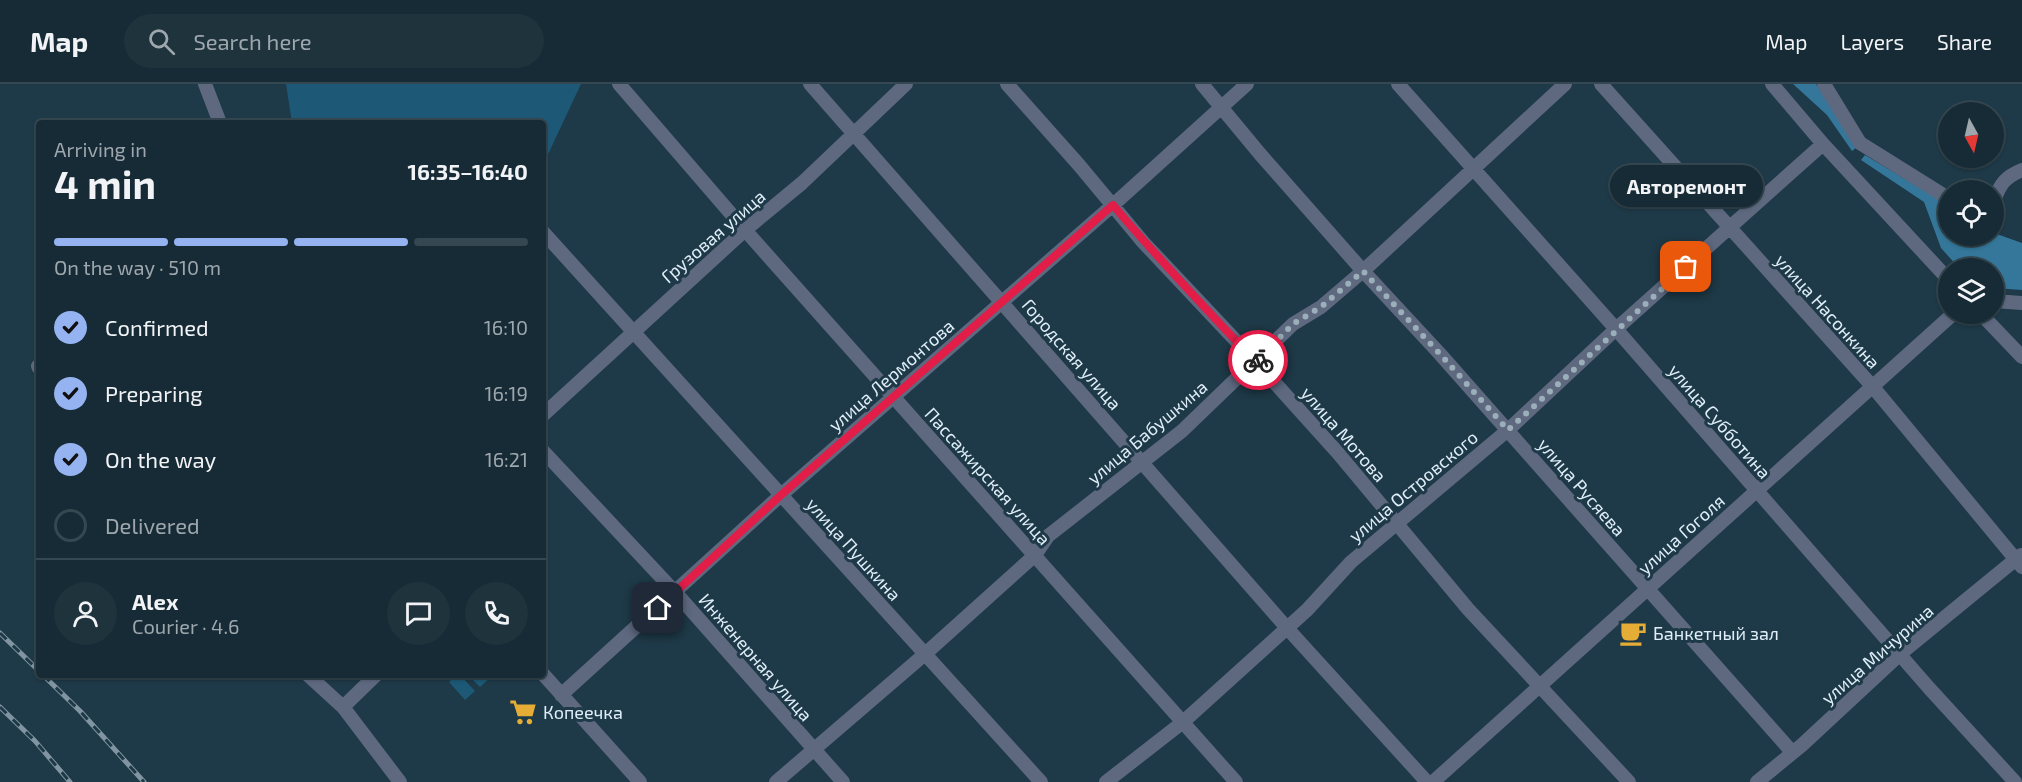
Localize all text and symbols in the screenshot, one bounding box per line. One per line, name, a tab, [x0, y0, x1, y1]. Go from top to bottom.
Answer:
search box	[124, 14, 544, 68]
text: Map	[30, 24, 88, 58]
icon: search	[145, 25, 178, 58]
text: Search here	[193, 28, 312, 54]
text: Map	[1765, 29, 1807, 54]
text: Layers	[1840, 29, 1904, 54]
text: Share	[1937, 29, 1992, 54]
north arrow	[1938, 102, 2004, 168]
map controls	[1938, 102, 2004, 324]
text: Arriving in	[54, 137, 147, 161]
text: 16:35–16:40	[408, 158, 528, 184]
text: 4 min	[54, 160, 156, 207]
callout: Авторемонт	[1610, 165, 1762, 207]
text: Авторемонт	[1627, 174, 1746, 198]
button: locate	[1938, 180, 2004, 246]
street label: Грузовая улица	[656, 185, 770, 287]
pin	[1660, 241, 1711, 292]
street label: улица Насонкина	[1771, 249, 1885, 373]
icon: bag	[1669, 250, 1702, 283]
text: On the way · 510 m	[54, 255, 221, 279]
button: layers	[1938, 258, 2004, 324]
street label: Городская улица	[1018, 294, 1126, 414]
icon: check	[54, 311, 87, 344]
text: Confirmed	[105, 314, 209, 340]
street label: улица Лермонтова	[824, 314, 958, 436]
text: 16:10	[484, 315, 528, 339]
courier	[1228, 330, 1288, 390]
icon: bike	[1242, 344, 1275, 377]
street label: улица Субботина	[1664, 359, 1776, 483]
street label: улица Бабушкина	[1083, 375, 1211, 489]
icon: check	[54, 377, 87, 410]
text: Preparing	[105, 380, 203, 406]
text: 16:19	[484, 381, 528, 405]
street label: улица Мотова	[1297, 382, 1391, 486]
street label: Пассажирская улица	[921, 403, 1055, 549]
street label: улица Островского	[1344, 426, 1482, 546]
street label: улица Русяева	[1533, 434, 1631, 540]
icon: check	[54, 443, 87, 476]
text: On the way	[105, 446, 216, 472]
text: 16:21	[485, 447, 528, 471]
street label: улица Гоголя	[1633, 489, 1729, 579]
street label: улица Пушкина	[802, 493, 906, 605]
text: Delivered	[105, 512, 200, 538]
button: person	[54, 582, 117, 645]
button: chat	[387, 582, 450, 645]
button: phone	[465, 582, 528, 645]
pin	[632, 582, 683, 633]
text: Alex	[132, 588, 178, 614]
street label: Инженерная улица	[695, 589, 817, 725]
icon: home	[641, 591, 674, 624]
street label: улица Мичурина	[1816, 599, 1938, 709]
text: Courier · 4.6	[132, 614, 239, 638]
cafe icon: Банкетный зал	[1618, 618, 1648, 648]
place label: Банкетный зал	[1653, 622, 1779, 644]
supermarket icon: Копеечка	[508, 697, 538, 727]
place label: Копеечка	[543, 701, 623, 723]

